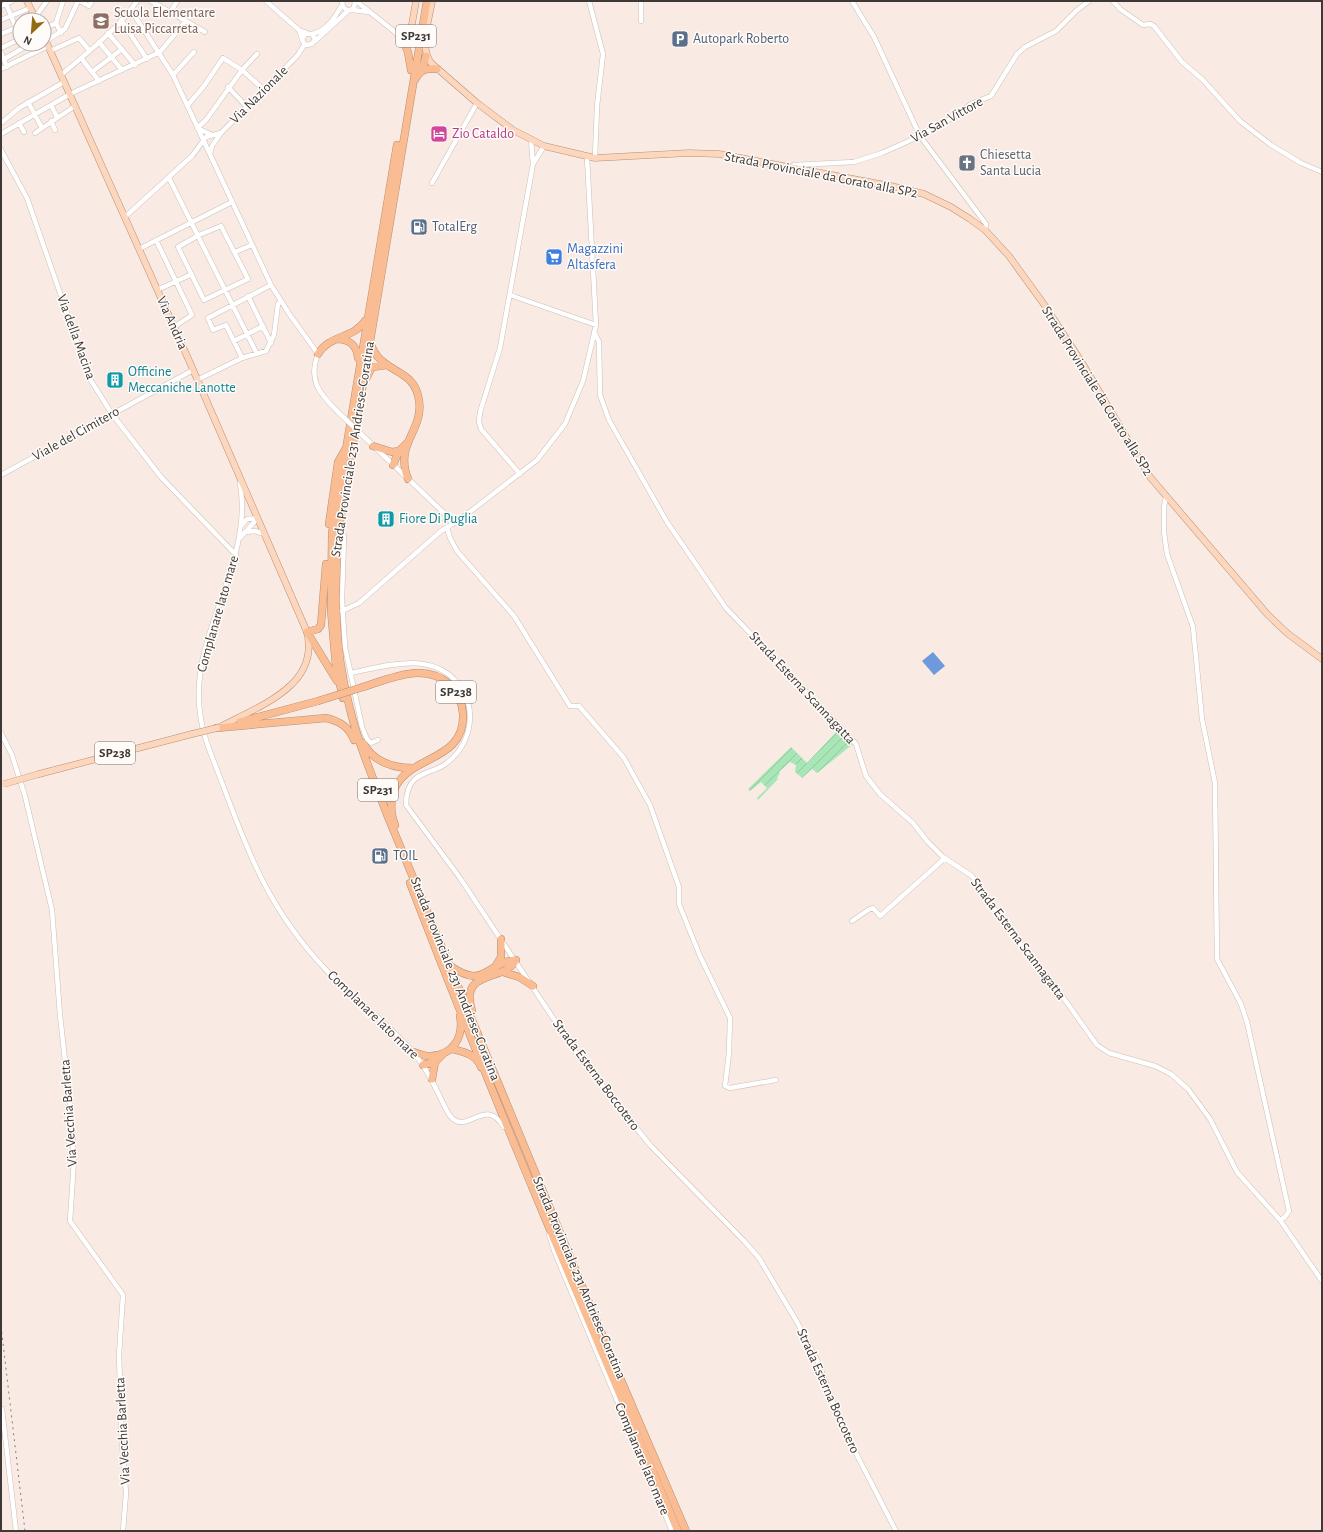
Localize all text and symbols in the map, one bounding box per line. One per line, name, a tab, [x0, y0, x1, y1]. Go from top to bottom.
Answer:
place label: Scuola Elementare Luisa Piccarreta	[114, 6, 215, 36]
school or university icon: Scuola Elementare Luisa Piccarreta	[91, 11, 111, 31]
north arrow	[12, 12, 52, 52]
road number: SP231	[396, 25, 436, 47]
parking icon: Autopark Roberto	[670, 29, 690, 49]
place label: Autopark Roberto	[693, 32, 789, 46]
text: N	[22, 34, 34, 47]
street label: Via Nazionale	[227, 63, 291, 127]
street label: Via San Vittore	[909, 94, 985, 146]
hotel icon: Zio Cataldo	[429, 124, 449, 144]
place label: Zio Cataldo	[452, 127, 514, 141]
place label: Chiesetta Santa Lucia	[980, 148, 1042, 178]
street label: Strada Provinciale da Corato alla SP2	[723, 149, 919, 201]
church icon: Chiesetta Santa Lucia	[957, 153, 977, 173]
fuel station icon: TotalErg	[409, 217, 429, 237]
place label: TotalErg	[432, 220, 477, 234]
place label: Magazzini Altasfera	[567, 242, 623, 272]
supermarket icon: Magazzini Altasfera	[544, 247, 564, 267]
street label: Via della Macina	[54, 293, 98, 382]
street label: Via Andria	[154, 294, 190, 352]
street label: Strada Provinciale da Corato alla SP2	[1039, 304, 1155, 478]
street label: Strada Provinciale 231 Andriese-Coratina	[329, 340, 377, 558]
place label: Officine Meccaniche Lanotte	[128, 365, 236, 395]
building icon: Officine Meccaniche Lanotte	[105, 370, 125, 390]
street label: Viale del Cimitero	[30, 404, 122, 464]
building icon: Fiore Di Puglia	[376, 509, 396, 529]
place label: Fiore Di Puglia	[399, 512, 478, 526]
street label: Complanare lato mare	[195, 554, 241, 674]
street label: Strada Esterna Scannagatta	[746, 629, 858, 747]
road number: SP238	[436, 681, 476, 703]
road number: SP238	[95, 742, 135, 764]
road number: SP231	[358, 779, 398, 801]
fuel station icon: TOIL	[370, 846, 390, 866]
place label: TOIL	[393, 849, 418, 863]
street label: Strada Provinciale 231 Andriese-Coratina	[408, 875, 503, 1083]
street label: Strada Esterna Scannagatta	[968, 876, 1069, 1003]
street label: Complanare lato mare	[325, 968, 421, 1062]
street label: Strada Esterna Boccotero	[550, 1017, 642, 1133]
street label: Via Vecchia Barletta	[58, 1058, 80, 1167]
street label: Strada Provinciale 231 Andriese-Coratina	[530, 1175, 628, 1382]
street label: Strada Esterna Boccotero	[794, 1326, 862, 1456]
street label: Via Vecchia Barletta	[113, 1376, 133, 1485]
street label: Complanare lato mare	[612, 1401, 672, 1517]

